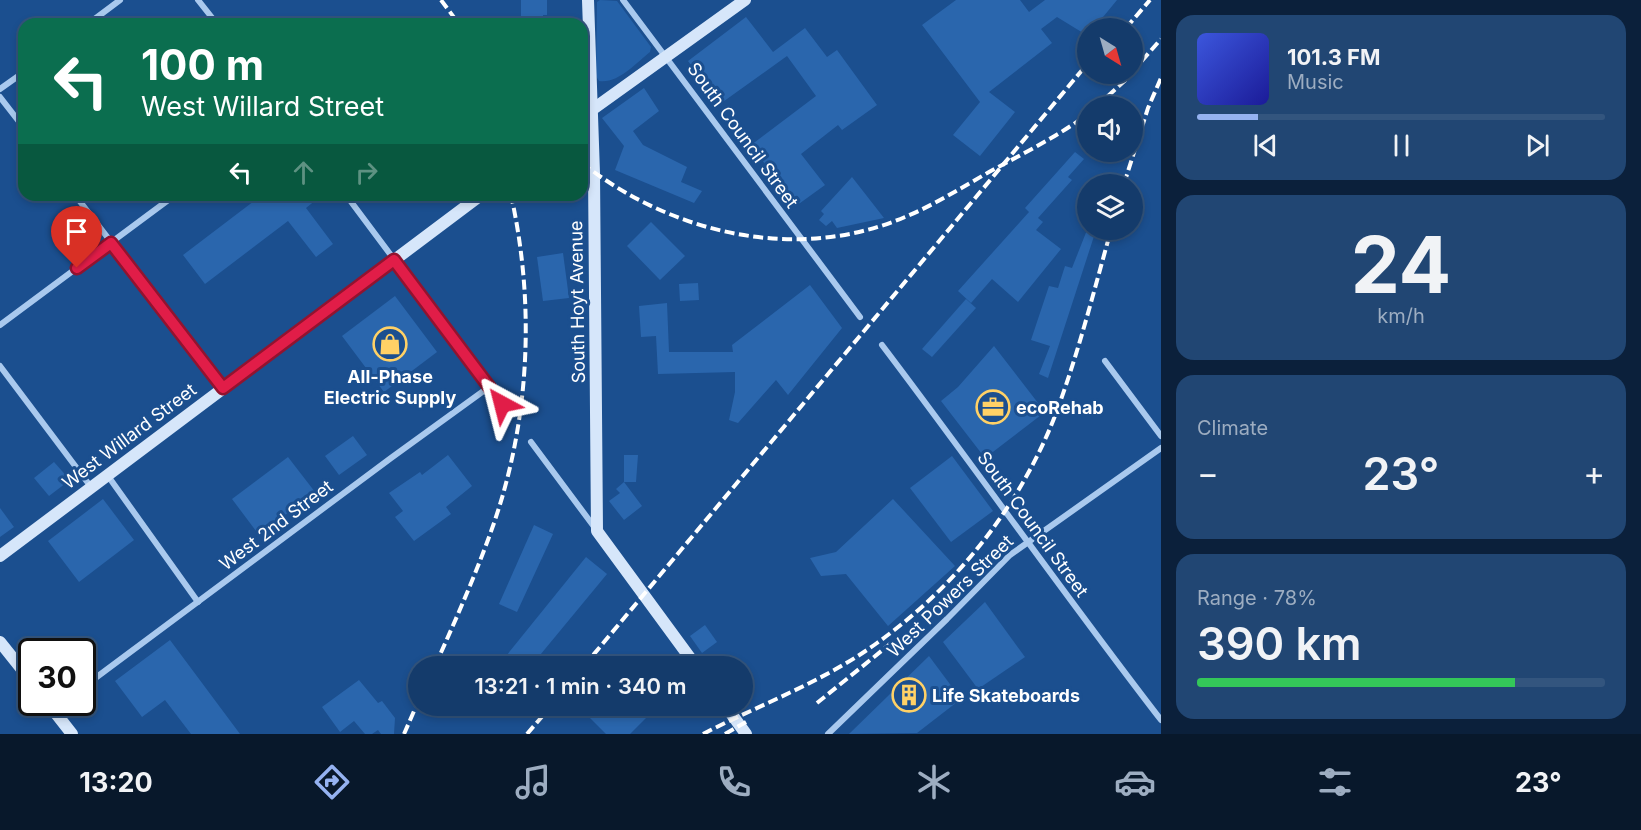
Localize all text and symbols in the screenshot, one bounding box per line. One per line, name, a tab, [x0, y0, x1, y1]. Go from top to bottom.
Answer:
north arrow	[1077, 18, 1143, 84]
map controls	[1077, 18, 1143, 240]
text: 100 m	[141, 39, 264, 90]
icon: left	[42, 42, 120, 120]
text: 101.3 FM	[1287, 44, 1380, 70]
street label: South Council Street	[683, 58, 803, 212]
text: Music	[1287, 70, 1344, 94]
text: West Willard Street	[141, 90, 384, 123]
button: sound	[1077, 96, 1143, 162]
icon: previous	[1249, 129, 1282, 162]
icon: pause	[1385, 129, 1418, 162]
icon: next	[1521, 129, 1554, 162]
icon: left	[224, 156, 257, 189]
icon: ahead	[287, 156, 320, 189]
icon: right	[350, 156, 383, 189]
button: layers	[1077, 174, 1143, 240]
pin	[51, 206, 102, 268]
icon: arrive	[60, 215, 93, 248]
text: 24	[1351, 217, 1451, 312]
street label: South Hoyt Avenue	[565, 220, 589, 384]
text: km/h	[1377, 304, 1425, 328]
shop icon: All-Phase Electric Supply	[372, 326, 408, 362]
place label: All-Phase Electric Supply	[324, 366, 456, 408]
position arrow	[470, 372, 534, 436]
street label: West Willard Street	[58, 379, 200, 493]
office icon: ecoRehab	[975, 389, 1011, 425]
place label: ecoRehab	[1016, 397, 1104, 418]
text: Climate	[1197, 416, 1268, 440]
text: 23°	[1363, 446, 1439, 501]
street label: South Council Street	[973, 447, 1093, 601]
text: −	[1197, 453, 1219, 493]
text: +	[1583, 453, 1605, 493]
street label: West 2nd Street	[215, 476, 337, 574]
street label: West Powers Street	[883, 530, 1017, 661]
text: Range · 78%	[1197, 586, 1317, 610]
text: 390 km	[1197, 616, 1362, 671]
speed limit sign: 30	[18, 638, 96, 716]
text: 13:21 · 1 min · 340 m	[475, 673, 686, 699]
building icon: Life Skateboards	[891, 677, 927, 713]
place label: Life Skateboards	[932, 685, 1080, 706]
icon: directions	[311, 761, 353, 803]
icon: music	[512, 761, 554, 803]
icon: phone	[713, 761, 755, 803]
icon: climate	[913, 761, 955, 803]
icon: car	[1114, 761, 1156, 803]
icon: filters	[1314, 761, 1356, 803]
text: 13:20	[79, 766, 153, 799]
text: 23°	[1515, 766, 1562, 799]

